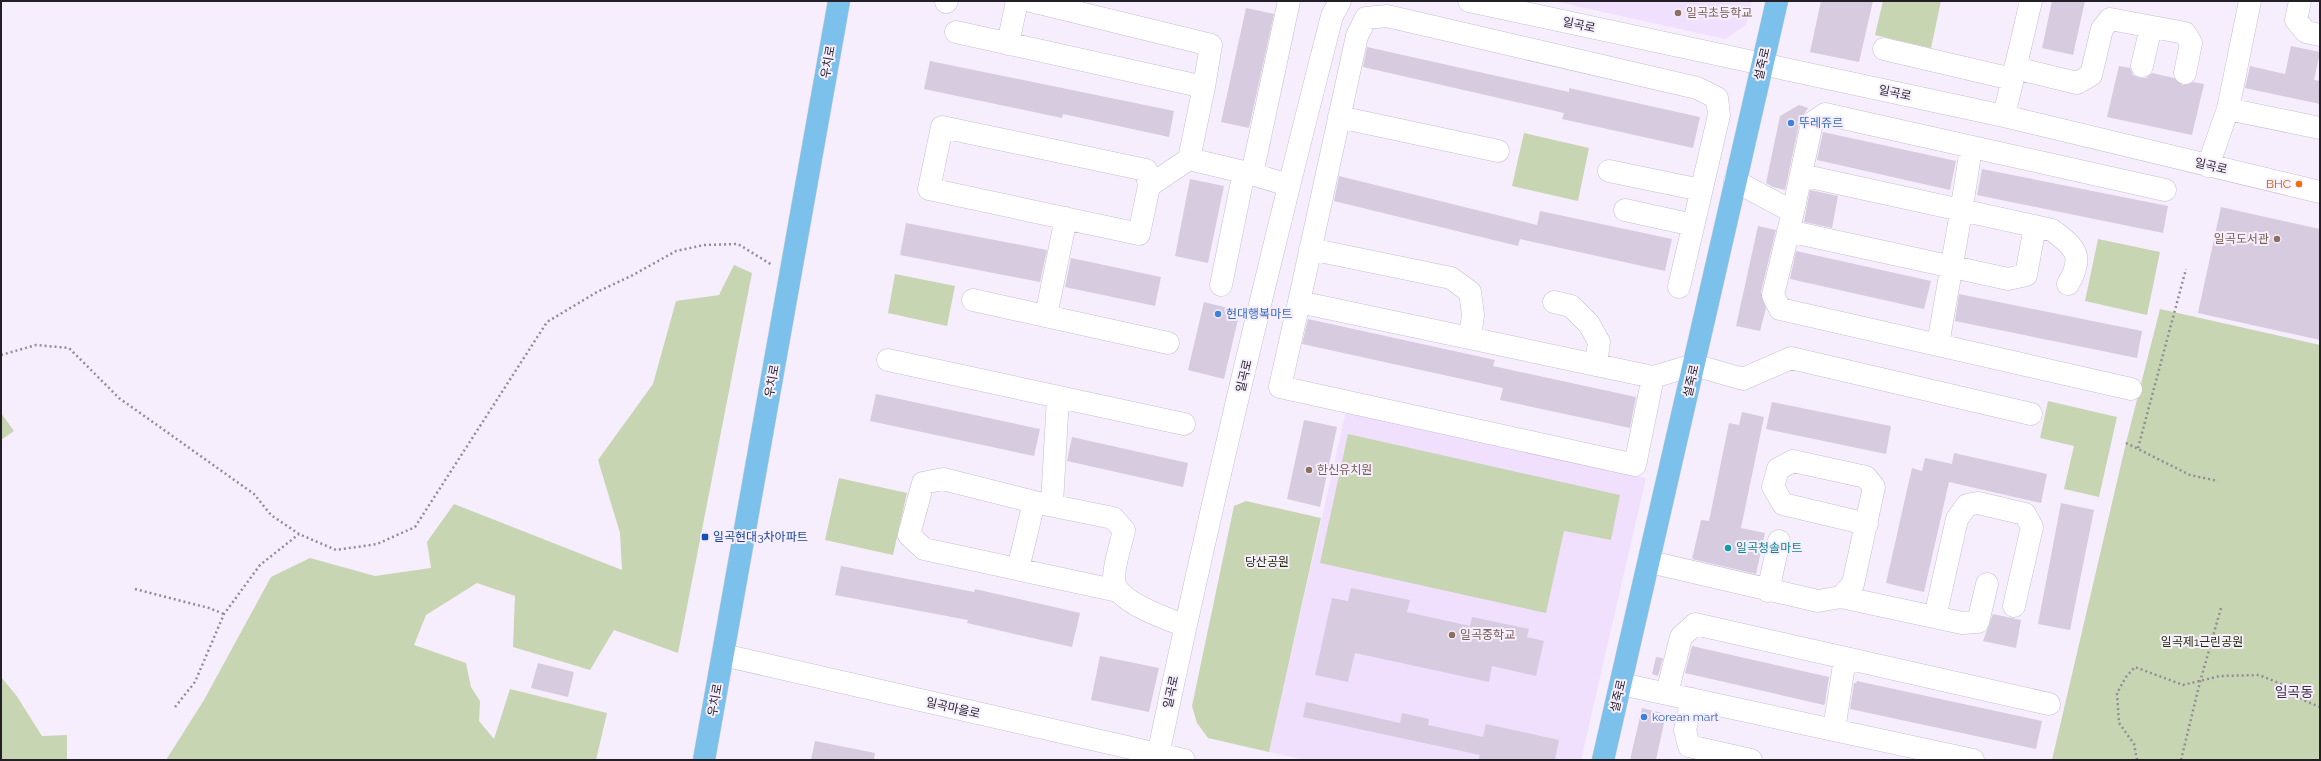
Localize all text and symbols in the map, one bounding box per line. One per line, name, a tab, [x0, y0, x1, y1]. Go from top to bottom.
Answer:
place label: 일곡초등학교	[1686, 6, 1752, 20]
marker: 일곡초등학교	[1673, 8, 1683, 18]
street label: 일곡로	[1561, 15, 1597, 35]
street label: 우치로	[818, 44, 838, 80]
street label: 설죽로	[1751, 46, 1773, 82]
street label: 일곡로	[1877, 83, 1913, 103]
place label: 뚜레쥬르	[1799, 116, 1843, 130]
marker: 뚜레쥬르	[1786, 118, 1796, 128]
street label: 일곡로	[2193, 155, 2229, 177]
place label: BHC	[2266, 177, 2291, 191]
marker: BHC	[2294, 179, 2304, 189]
place label: 일곡도서관	[2214, 232, 2269, 246]
marker: 일곡도서관	[2272, 234, 2282, 244]
place label: 현대행복마트	[1226, 307, 1292, 321]
marker: 현대행복마트	[1213, 309, 1223, 319]
street label: 일곡로	[1233, 358, 1255, 394]
street label: 우치로	[762, 363, 782, 399]
street label: 설죽로	[1680, 363, 1702, 399]
place label: 한신유치원	[1317, 463, 1372, 477]
marker: 한신유치원	[1304, 465, 1314, 475]
place label: 일곡현대3차아파트	[713, 530, 808, 544]
marker: 일곡현대3차아파트	[700, 532, 710, 542]
place label: 일곡청솔마트	[1736, 541, 1802, 555]
marker: 일곡청솔마트	[1723, 543, 1733, 553]
park label: 당산공원	[1245, 555, 1289, 569]
place label: 일곡중학교	[1460, 628, 1515, 642]
marker: 일곡중학교	[1447, 630, 1457, 640]
park label: 일곡제1근린공원	[2161, 635, 2243, 649]
street label: 일곡로	[1161, 674, 1181, 710]
street label: 설죽로	[1607, 678, 1629, 714]
street label: 우치로	[705, 682, 725, 718]
district label: 일곡동	[2275, 684, 2313, 700]
street label: 일곡마을로	[925, 695, 981, 721]
place label: korean mart	[1652, 710, 1719, 724]
marker: korean mart	[1639, 712, 1649, 722]

